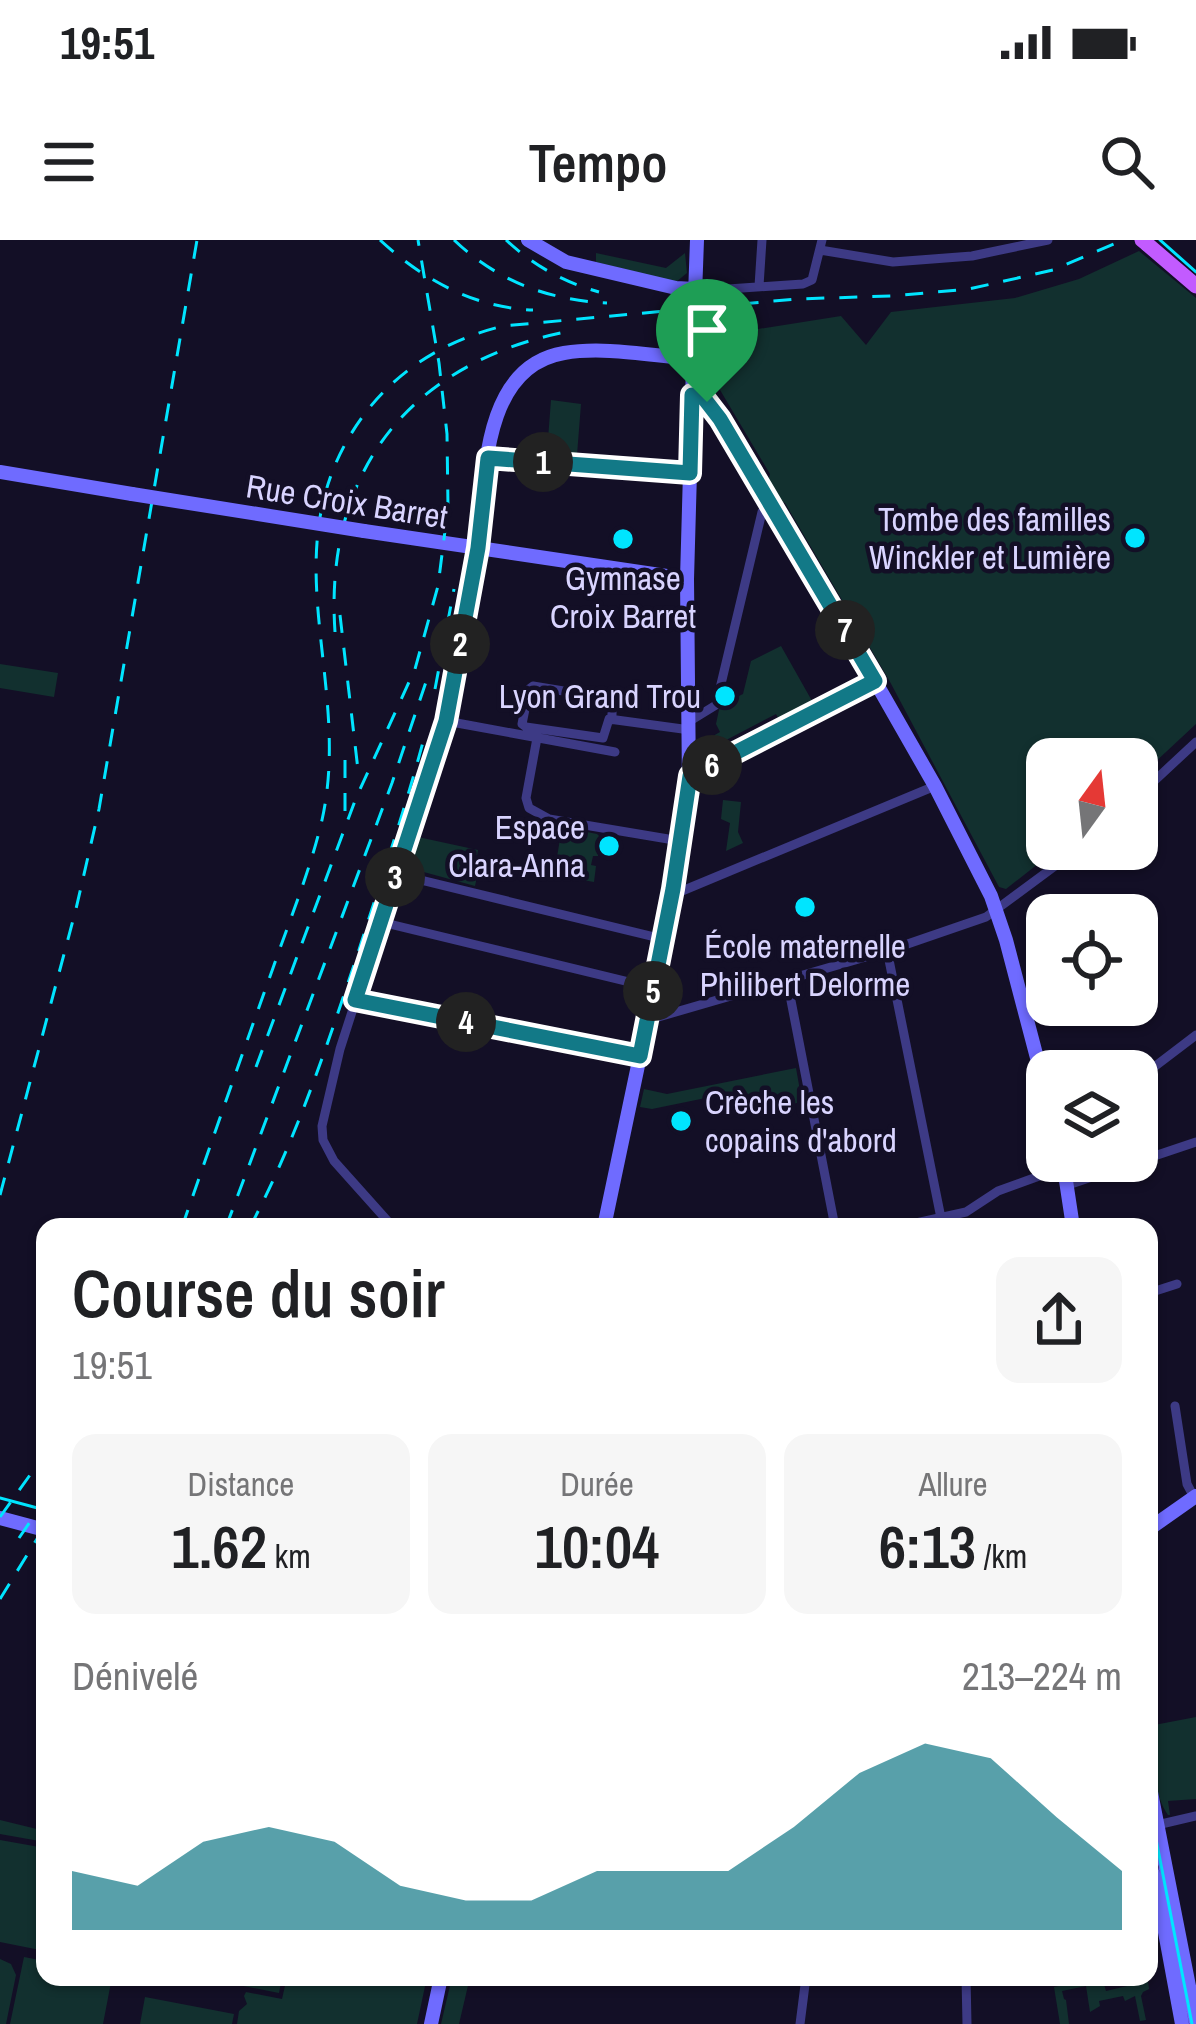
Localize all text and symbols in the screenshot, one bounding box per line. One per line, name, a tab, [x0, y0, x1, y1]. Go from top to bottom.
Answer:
text: 19:51	[60, 12, 154, 73]
text: Tempo	[529, 126, 667, 199]
icon: menu	[36, 129, 102, 195]
icon: search	[1094, 129, 1160, 195]
pin	[656, 279, 758, 402]
icon: arrive	[674, 297, 740, 363]
pin: 1	[513, 432, 573, 492]
text: 1	[535, 440, 551, 484]
street label: Rue Croix Barret	[243, 463, 451, 539]
place label: Tombe des familles Winckler et Lumière	[869, 497, 1111, 579]
marker: Tombe des familles Winckler et Lumière	[1122, 525, 1148, 551]
marker: Gymnase Croix Barret	[610, 526, 636, 552]
place label: Gymnase Croix Barret	[550, 556, 696, 638]
pin: 7	[815, 600, 875, 660]
text: 7	[837, 608, 853, 652]
pin: 2	[430, 614, 490, 674]
text: 2	[452, 622, 468, 666]
place label: Lyon Grand Trou	[499, 674, 701, 718]
marker: Lyon Grand Trou	[712, 683, 738, 709]
pin: 6	[682, 735, 742, 795]
north arrow	[1026, 738, 1158, 870]
map controls	[1026, 738, 1158, 1182]
text: 6	[704, 743, 720, 787]
place label: Espace Clara-Anna	[448, 805, 585, 887]
marker: Espace Clara-Anna	[596, 833, 622, 859]
pin: 3	[365, 847, 425, 907]
text: 3	[387, 855, 403, 899]
marker: École maternelle Philibert Delorme	[792, 894, 818, 920]
button: locate	[1026, 894, 1158, 1026]
place label: École maternelle Philibert Delorme	[700, 924, 910, 1006]
pin: 5	[623, 961, 683, 1021]
text: 5	[645, 969, 661, 1013]
pin: 4	[436, 992, 496, 1052]
text: 4	[458, 1000, 474, 1044]
button: layers	[1026, 1050, 1158, 1182]
place label: Crèche les copains d'abord	[705, 1080, 897, 1162]
marker: Crèche les copains d'abord	[668, 1108, 694, 1134]
text: Course du soir	[72, 1249, 445, 1338]
button: share	[996, 1257, 1122, 1383]
text: 19:51	[72, 1339, 152, 1391]
text: Distance	[188, 1462, 294, 1506]
text: Durée	[560, 1462, 634, 1506]
text: Allure	[918, 1462, 988, 1506]
text: 1.62	[171, 1506, 267, 1587]
text: 10:04	[535, 1506, 659, 1587]
text: 6:13	[879, 1506, 976, 1587]
text: km	[267, 1534, 311, 1578]
text: /km	[976, 1534, 1027, 1578]
text: Dénivelé	[72, 1650, 198, 1702]
text: 213–224 m	[962, 1650, 1122, 1702]

